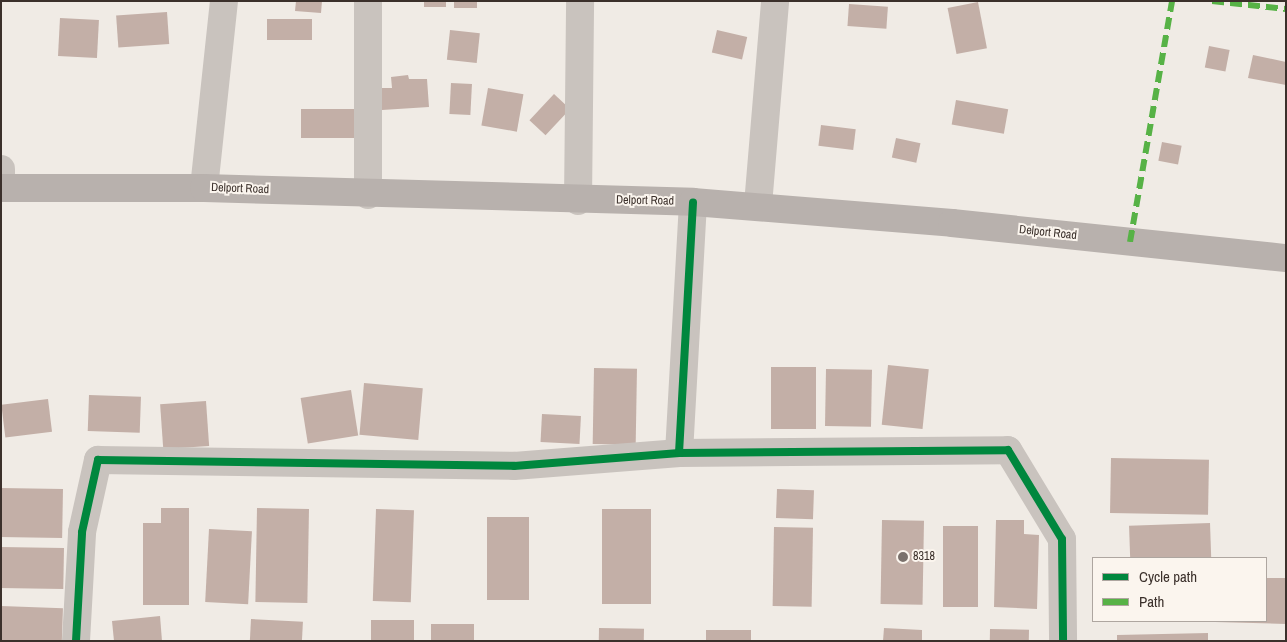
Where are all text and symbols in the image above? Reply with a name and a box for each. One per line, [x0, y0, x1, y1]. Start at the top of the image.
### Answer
street label: Delport Road [211, 181, 269, 197]
street label: Delport Road [616, 193, 674, 209]
street label: Delport Road [1018, 223, 1078, 243]
place label: 8318 [913, 550, 935, 564]
marker: 8318 [897, 551, 909, 563]
legend [1092, 557, 1267, 622]
text: Cycle path [1139, 566, 1197, 587]
text: Path [1139, 591, 1164, 612]

